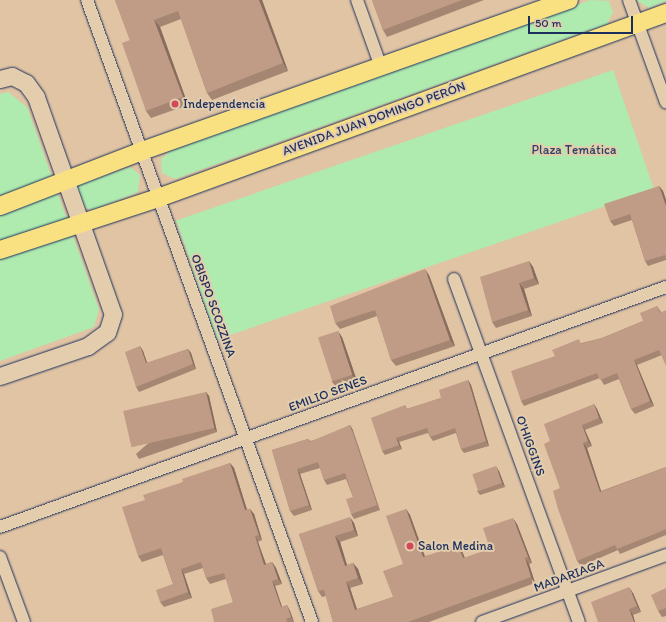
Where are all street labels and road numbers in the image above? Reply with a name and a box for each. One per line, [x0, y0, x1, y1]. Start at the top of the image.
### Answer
street label: AVENIDA JUAN DOMINGO PERÓN [280, 78, 468, 160]
street label: OBISPO SCOZZINA [187, 252, 239, 360]
street label: EMILIO SENES [287, 373, 369, 415]
street label: O'HIGGINS [512, 414, 548, 478]
street label: MADARIAGA [532, 556, 606, 596]

